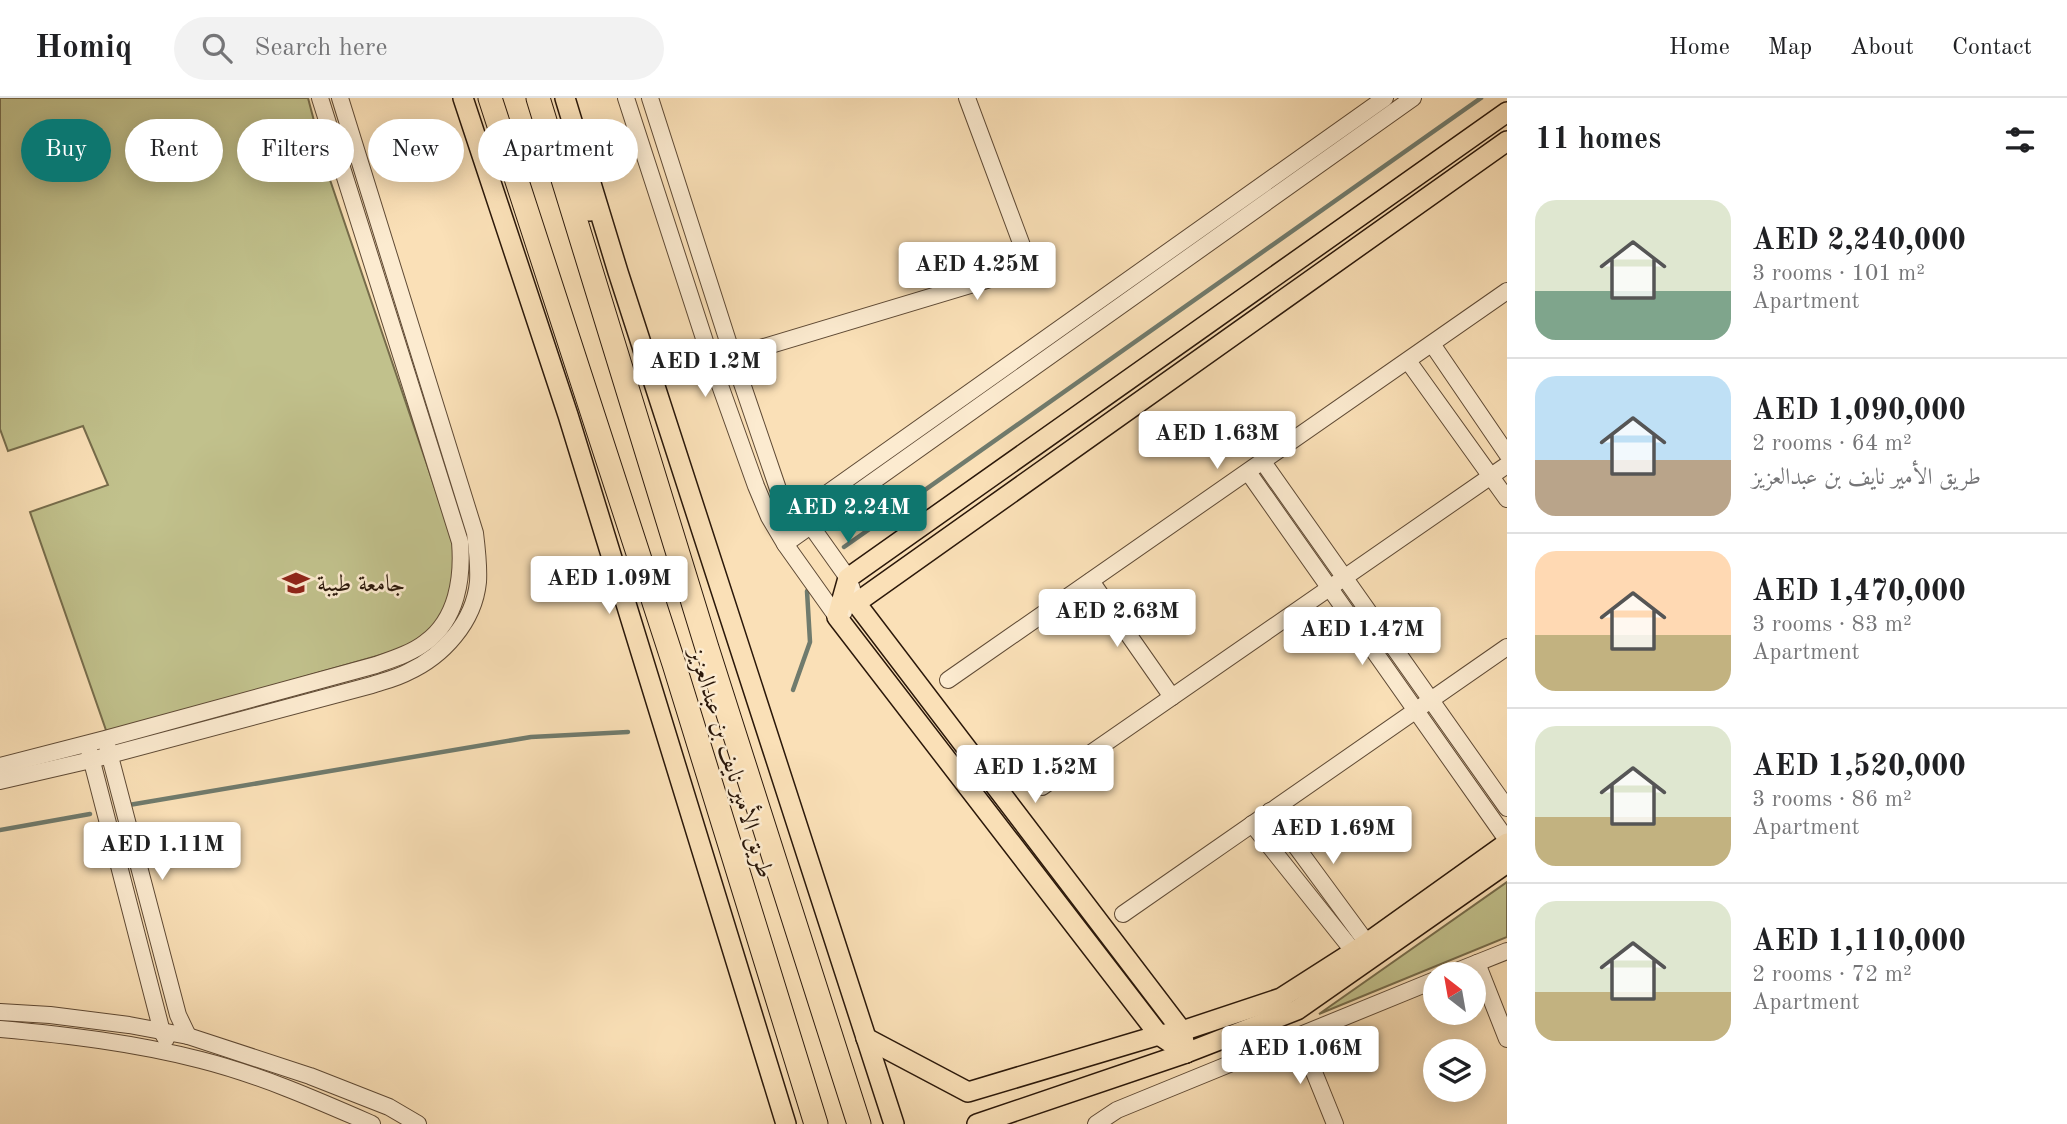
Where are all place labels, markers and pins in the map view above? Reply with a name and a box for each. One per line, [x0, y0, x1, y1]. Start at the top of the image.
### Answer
pin: AED 4.25M [897, 242, 1057, 302]
pin: AED 1.2M [633, 340, 777, 399]
pin: AED 1.63M [1137, 412, 1297, 471]
pin: AED 2.24M [768, 486, 928, 545]
pin: AED 1.09M [529, 556, 689, 616]
school or university icon: جامعة طيبة [281, 568, 311, 598]
place label: جامعة طيبة [317, 573, 405, 597]
pin: AED 2.63M [1037, 589, 1197, 649]
pin: AED 1.47M [1282, 608, 1442, 667]
pin: AED 1.52M [955, 746, 1115, 805]
pin: AED 1.69M [1253, 806, 1413, 866]
pin: AED 1.11M [82, 822, 242, 882]
pin: AED 1.06M [1220, 1026, 1380, 1086]

